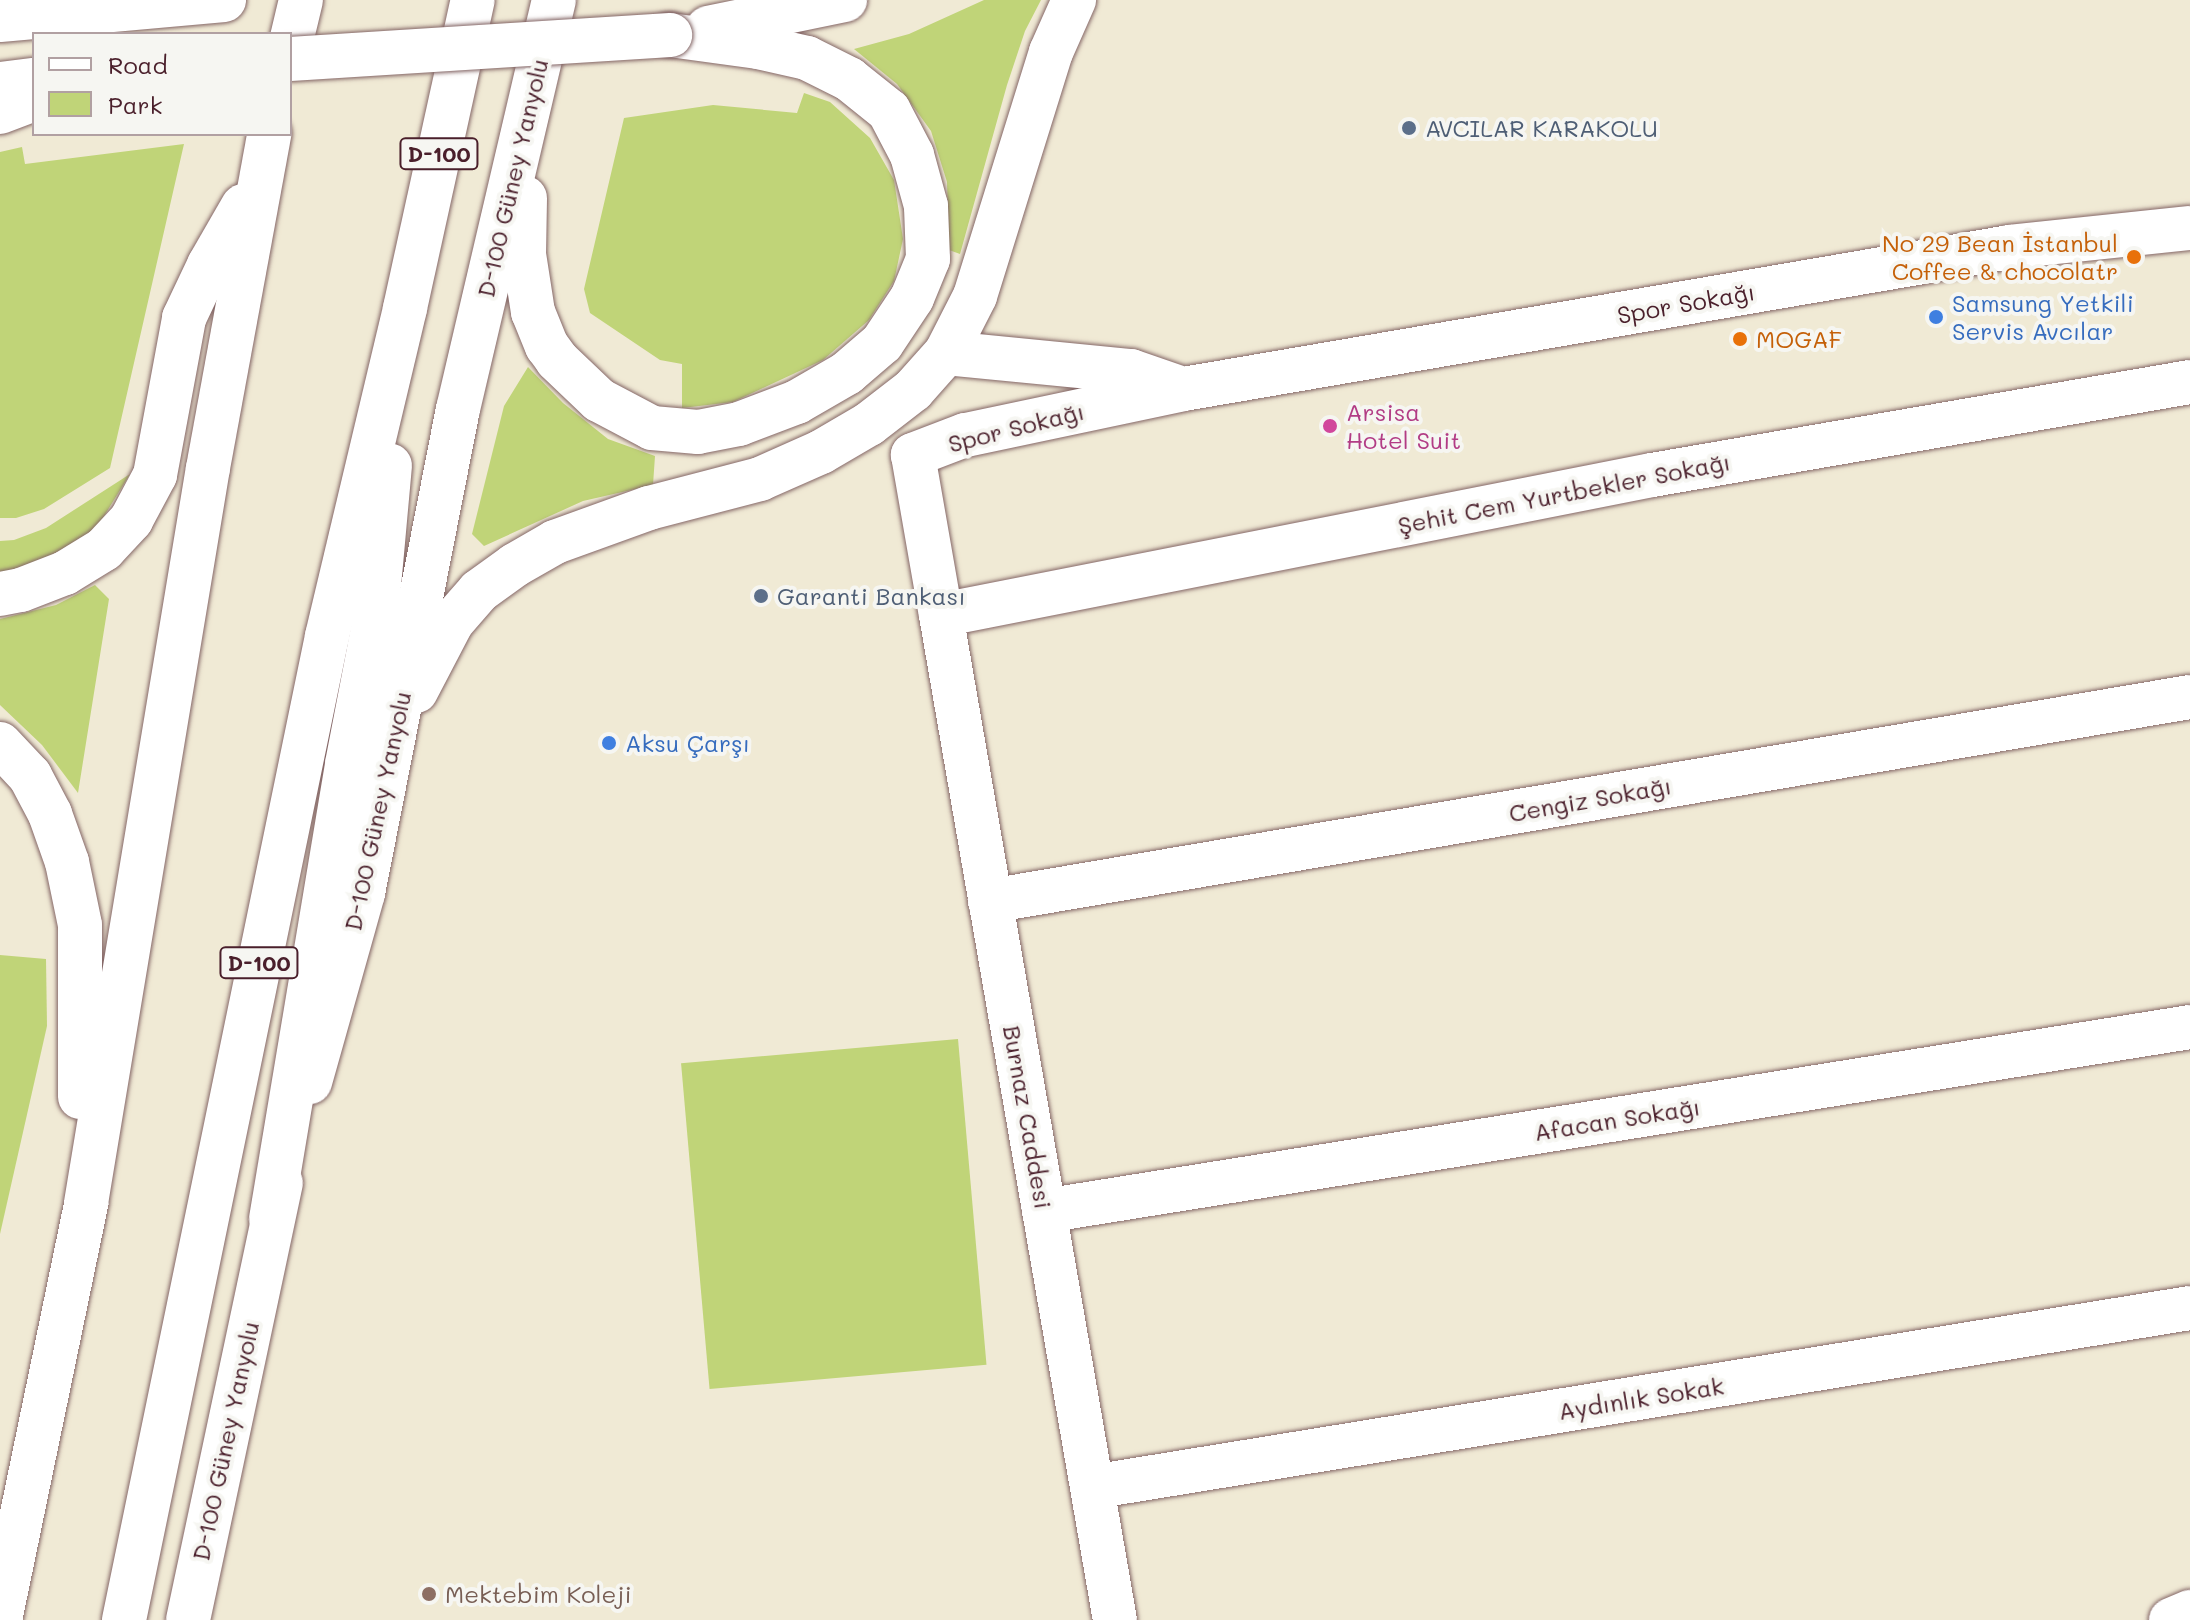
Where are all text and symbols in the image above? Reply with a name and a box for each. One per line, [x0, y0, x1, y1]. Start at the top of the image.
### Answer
legend [32, 32, 292, 136]
text: Road [108, 49, 168, 80]
street label: D-100 Güney Yanyolu [471, 56, 553, 300]
text: Park [108, 89, 162, 120]
place label: AVCILAR KARAKOLU [1425, 114, 1658, 142]
marker: AVCILAR KARAKOLU [1400, 119, 1418, 137]
road number: D-100 [399, 136, 479, 172]
place label: No 29 Bean İstanbul Coffee & chocolatr [1882, 229, 2118, 285]
marker: No 29 Bean İstanbul Coffee & chocolatr [2125, 248, 2143, 266]
street label: Spor Sokağı [1615, 277, 1757, 329]
place label: Samsung Yetkili Servis Avcılar [1952, 289, 2134, 345]
marker: Samsung Yetkili Servis Avcılar [1927, 308, 1945, 326]
place label: MOGAF [1756, 325, 1842, 353]
marker: MOGAF [1731, 330, 1749, 348]
street label: Spor Sokağı [945, 396, 1087, 458]
place label: Arsisa Hotel Suit [1346, 398, 1461, 454]
marker: Arsisa Hotel Suit [1321, 417, 1339, 435]
street label: Şehit Cem Yurtbekler Sokağı [1395, 447, 1733, 539]
place label: Garanti Bankası [777, 582, 966, 610]
marker: Garanti Bankası [752, 587, 770, 605]
street label: D-100 Güney Yanyolu [338, 689, 416, 933]
place label: Aksu Çarşı [625, 729, 750, 757]
marker: Aksu Çarşı [600, 734, 618, 752]
street label: Cengiz Sokağı [1507, 771, 1673, 827]
road number: D-100 [219, 945, 299, 981]
street label: Burnaz Caddesi [998, 1023, 1058, 1211]
street label: Afacan Sokağı [1532, 1092, 1702, 1146]
street label: D-100 Güney Yanyolu [186, 1319, 264, 1563]
street label: Aydınlık Sokak [1556, 1371, 1726, 1425]
place label: Mektebim Koleji [445, 1580, 632, 1608]
marker: Mektebim Koleji [420, 1585, 438, 1603]

